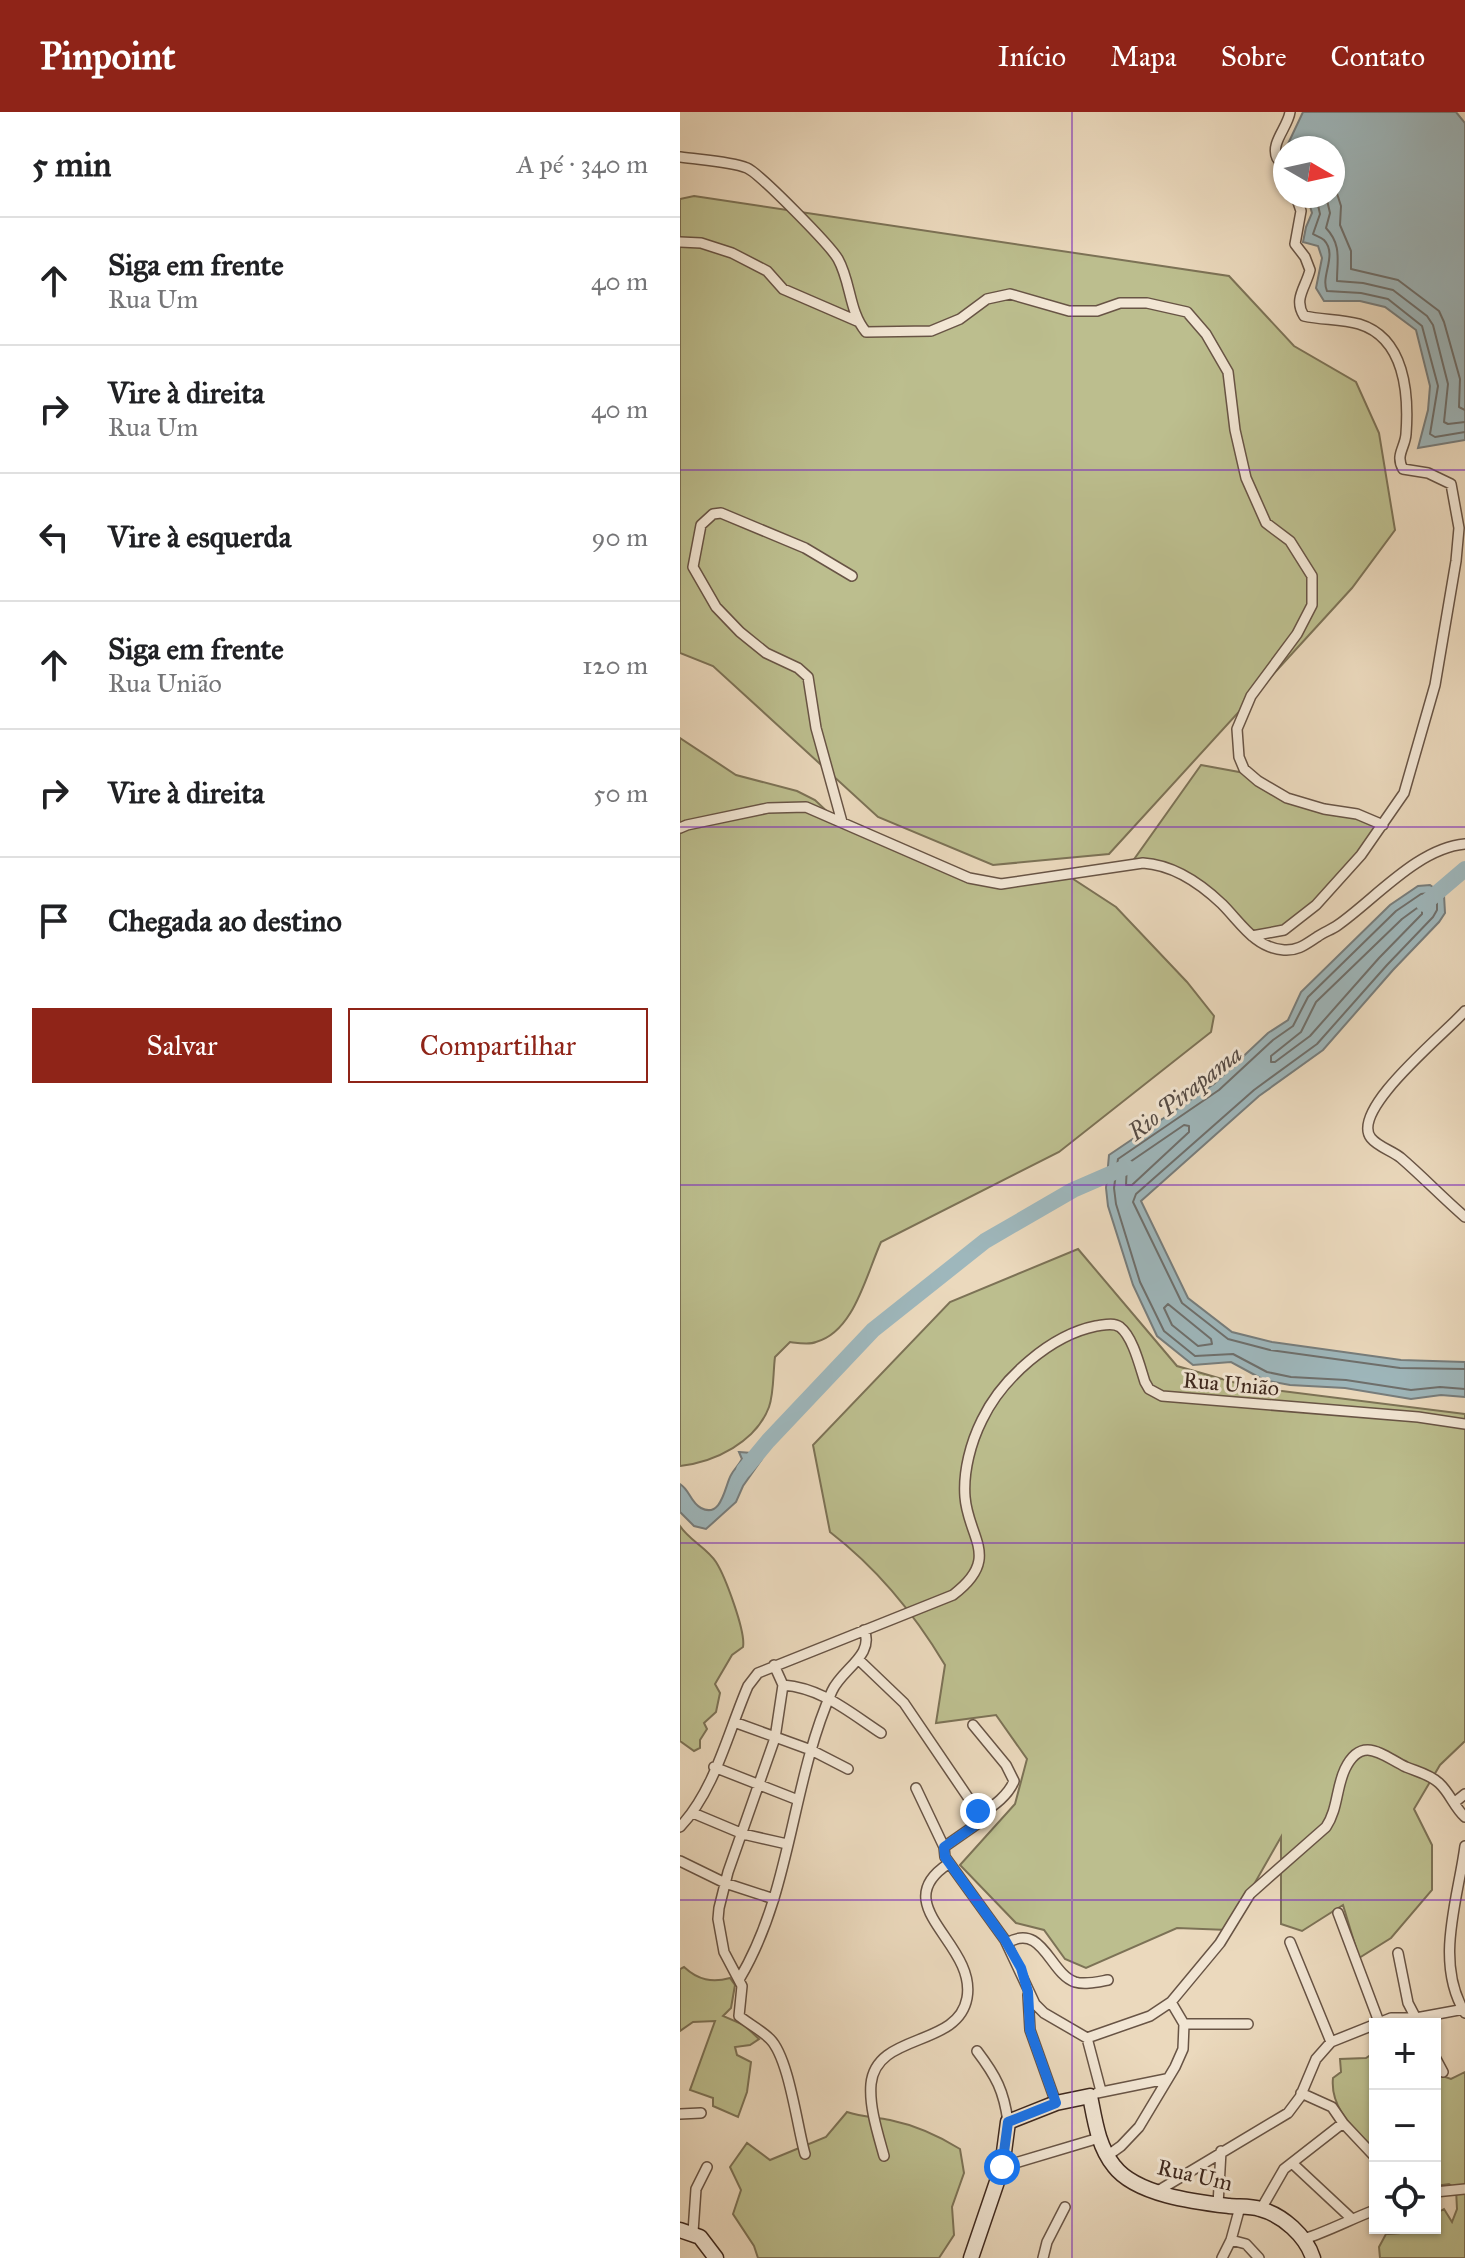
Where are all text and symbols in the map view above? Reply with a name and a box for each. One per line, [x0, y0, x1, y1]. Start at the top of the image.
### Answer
text: Pinpoint [40, 33, 176, 79]
text: Início [998, 39, 1066, 74]
text: Mapa [1110, 39, 1177, 74]
text: Sobre [1221, 39, 1287, 74]
text: Contato [1331, 39, 1425, 74]
north arrow [1273, 136, 1345, 208]
text: 5 min [32, 144, 111, 185]
text: A pé · 340 m [517, 148, 648, 180]
text: Siga em frente [108, 247, 284, 283]
icon: ahead [32, 259, 76, 303]
text: 40 m [591, 265, 648, 297]
text: Rua Um [108, 283, 198, 315]
text: Vire à direita [108, 375, 264, 411]
icon: right [32, 387, 76, 431]
text: 40 m [591, 393, 648, 425]
text: Rua Um [108, 411, 198, 443]
icon: left [32, 515, 76, 559]
text: Vire à esquerda [108, 519, 291, 555]
text: 90 m [591, 521, 648, 553]
text: Siga em frente [108, 631, 284, 667]
icon: ahead [32, 643, 76, 687]
text: 120 m [582, 649, 648, 681]
text: Rua União [108, 667, 222, 699]
icon: right [32, 771, 76, 815]
text: Vire à direita [108, 775, 264, 811]
text: 50 m [593, 777, 648, 809]
icon: arrive [32, 899, 76, 943]
text: Chegada ao destino [108, 903, 342, 939]
button: Salvar [32, 1008, 332, 1083]
button: Compartilhar [348, 1008, 648, 1083]
water label: Rio Pirapama [1121, 1039, 1248, 1148]
street label: Rua União [1182, 1366, 1280, 1402]
route end [960, 1793, 996, 1829]
map controls [1369, 2018, 1441, 2234]
button: + [1369, 2018, 1441, 2090]
button: − [1369, 2090, 1441, 2162]
route start [984, 2149, 1020, 2185]
street label: Rua Um [1155, 2153, 1236, 2197]
button: locate [1369, 2162, 1441, 2234]

